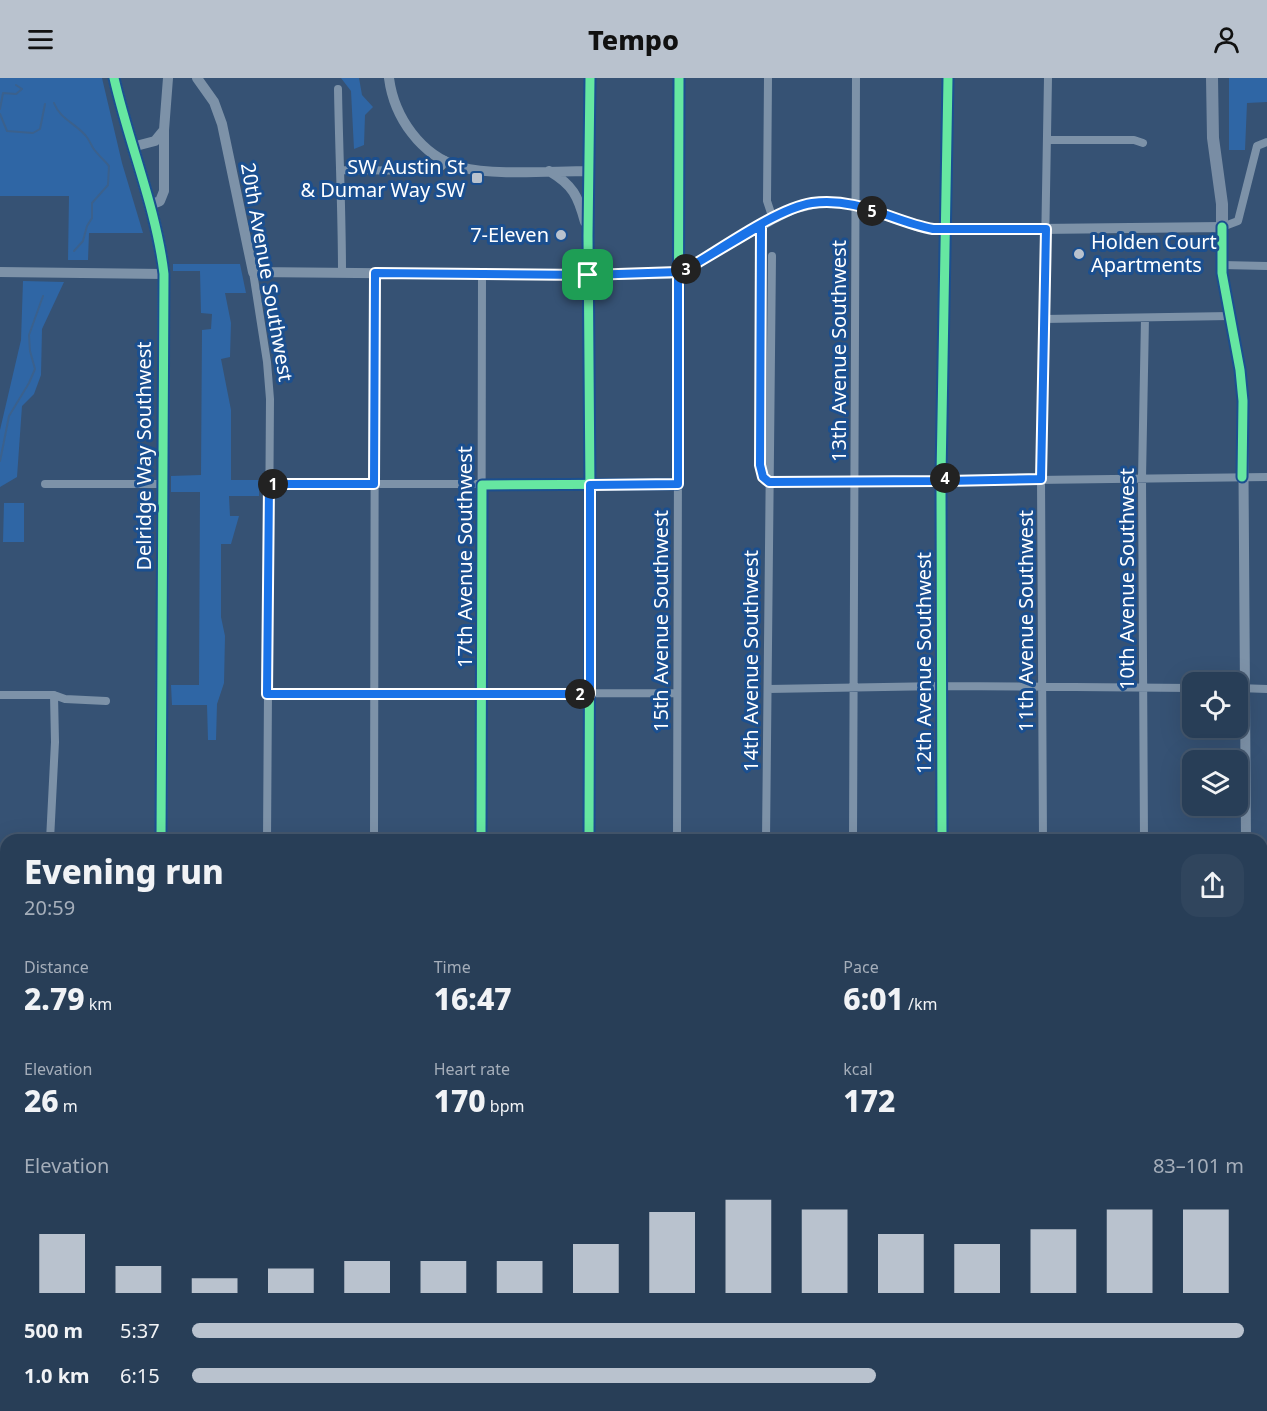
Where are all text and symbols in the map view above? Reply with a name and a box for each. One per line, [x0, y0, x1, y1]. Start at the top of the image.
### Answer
text: Tempo [588, 21, 679, 58]
icon: menu [24, 23, 57, 56]
icon: person [1210, 23, 1243, 56]
place label: SW Austin St & Dumar Way SW [300, 153, 465, 203]
street label: 20th Avenue Southwest [235, 160, 300, 384]
marker: SW Austin St & Dumar Way SW [470, 171, 484, 185]
pin: 5 [857, 196, 887, 226]
text: 5 [867, 200, 877, 222]
place label: 7-Eleven [470, 221, 549, 248]
marker: 7-Eleven [554, 228, 568, 242]
place label: Holden Court Apartments [1091, 228, 1217, 278]
street label: 13th Avenue Southwest [825, 240, 852, 462]
marker: Holden Court Apartments [1072, 247, 1086, 261]
pin [562, 249, 613, 300]
pin: 3 [671, 254, 701, 284]
icon: arrive [571, 258, 604, 291]
text: 3 [681, 258, 691, 280]
street label: Delridge Way Southwest [130, 341, 157, 571]
street label: 17th Avenue Southwest [451, 446, 478, 668]
pin: 4 [930, 463, 960, 493]
text: 4 [940, 467, 950, 489]
street label: 10th Avenue Southwest [1113, 468, 1140, 690]
pin: 1 [258, 469, 288, 499]
text: 1 [268, 473, 278, 495]
street label: 15th Avenue Southwest [647, 510, 674, 732]
street label: 11th Avenue Southwest [1012, 510, 1039, 732]
street label: 14th Avenue Southwest [737, 550, 764, 772]
street label: 12th Avenue Southwest [910, 552, 937, 774]
map controls [1182, 672, 1248, 816]
button: locate [1182, 672, 1248, 738]
pin: 2 [565, 679, 595, 709]
text: 2 [575, 683, 585, 705]
button: layers [1182, 750, 1248, 816]
text: Evening run [24, 849, 224, 894]
button: share [1181, 854, 1244, 917]
text: 20:59 [24, 894, 75, 921]
text: Distance [24, 956, 89, 978]
text: Time [434, 956, 471, 978]
text: Pace [843, 956, 879, 978]
text: 2.79 [24, 978, 85, 1019]
text: 16:47 [434, 978, 512, 1019]
text: 6:01 [843, 978, 904, 1019]
text: km [85, 993, 112, 1015]
text: /km [904, 993, 938, 1015]
text: Elevation [24, 1058, 92, 1080]
text: Heart rate [434, 1058, 510, 1080]
text: kcal [843, 1058, 873, 1080]
text: 26 [24, 1080, 59, 1121]
text: 170 [434, 1080, 486, 1121]
text: 172 [843, 1080, 895, 1121]
text: m [59, 1095, 78, 1117]
text: bpm [486, 1095, 525, 1117]
text: Elevation [24, 1152, 109, 1179]
text: 83–101 m [1153, 1152, 1244, 1179]
text: 500 m [24, 1317, 83, 1344]
text: 5:37 [120, 1317, 160, 1344]
text: 1.0 km [24, 1362, 90, 1389]
text: 6:15 [120, 1362, 160, 1389]

